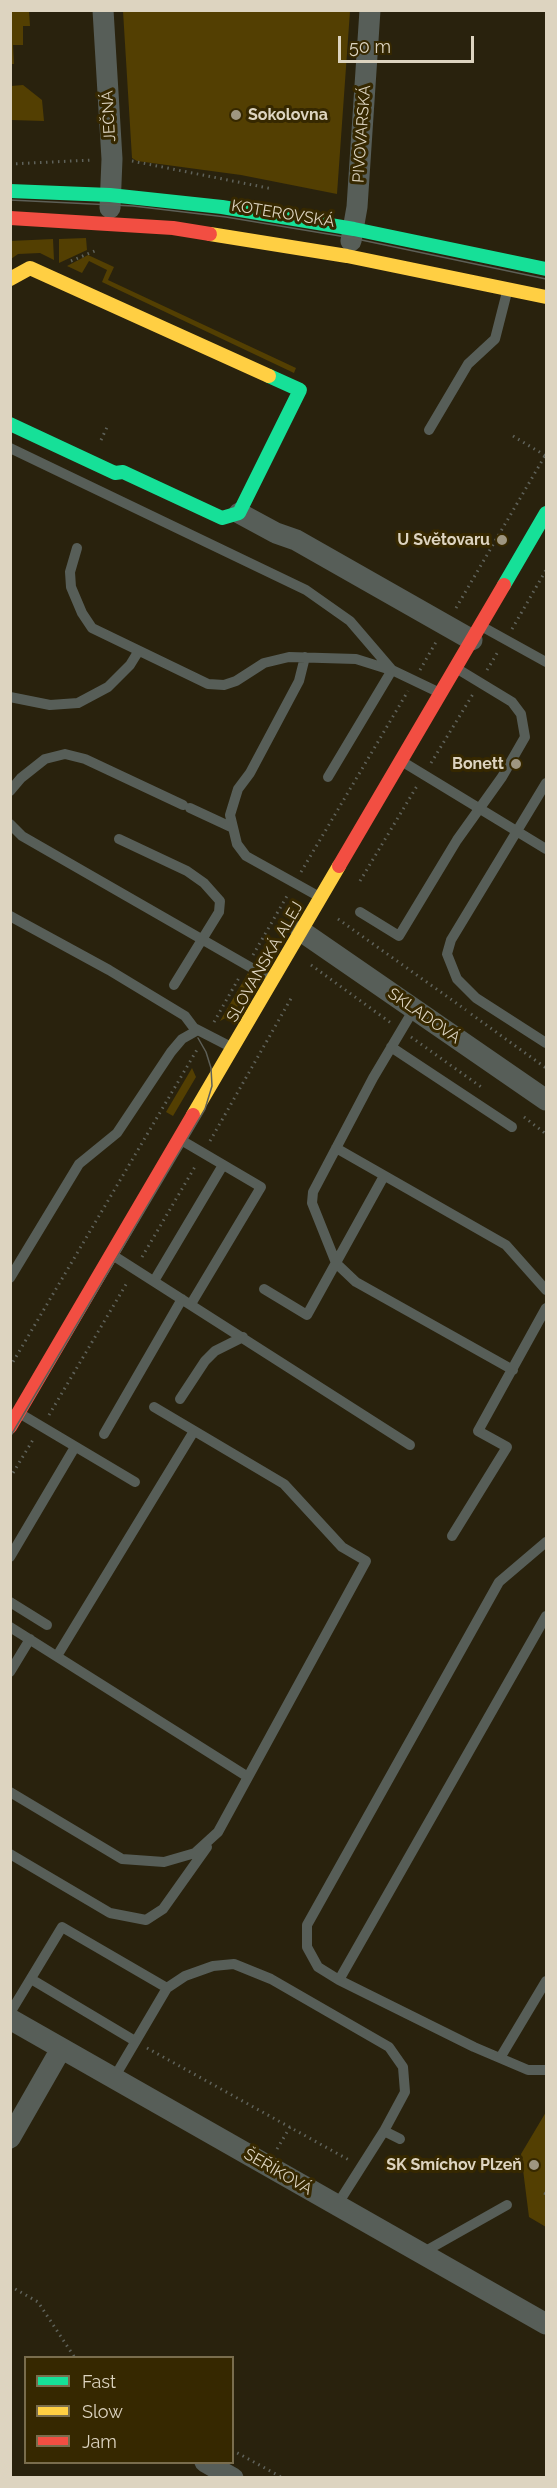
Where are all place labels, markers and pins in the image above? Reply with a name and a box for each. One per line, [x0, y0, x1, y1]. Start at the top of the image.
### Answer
place label: Sokolovna [248, 105, 328, 125]
marker: Sokolovna [229, 108, 243, 122]
place label: U Světovaru [397, 530, 490, 550]
marker: U Světovaru [495, 533, 509, 547]
place label: Bonett [452, 754, 504, 774]
marker: Bonett [509, 757, 523, 771]
place label: SK Smíchov Plzeň [386, 2155, 522, 2175]
marker: SK Smíchov Plzeň [527, 2158, 541, 2172]

